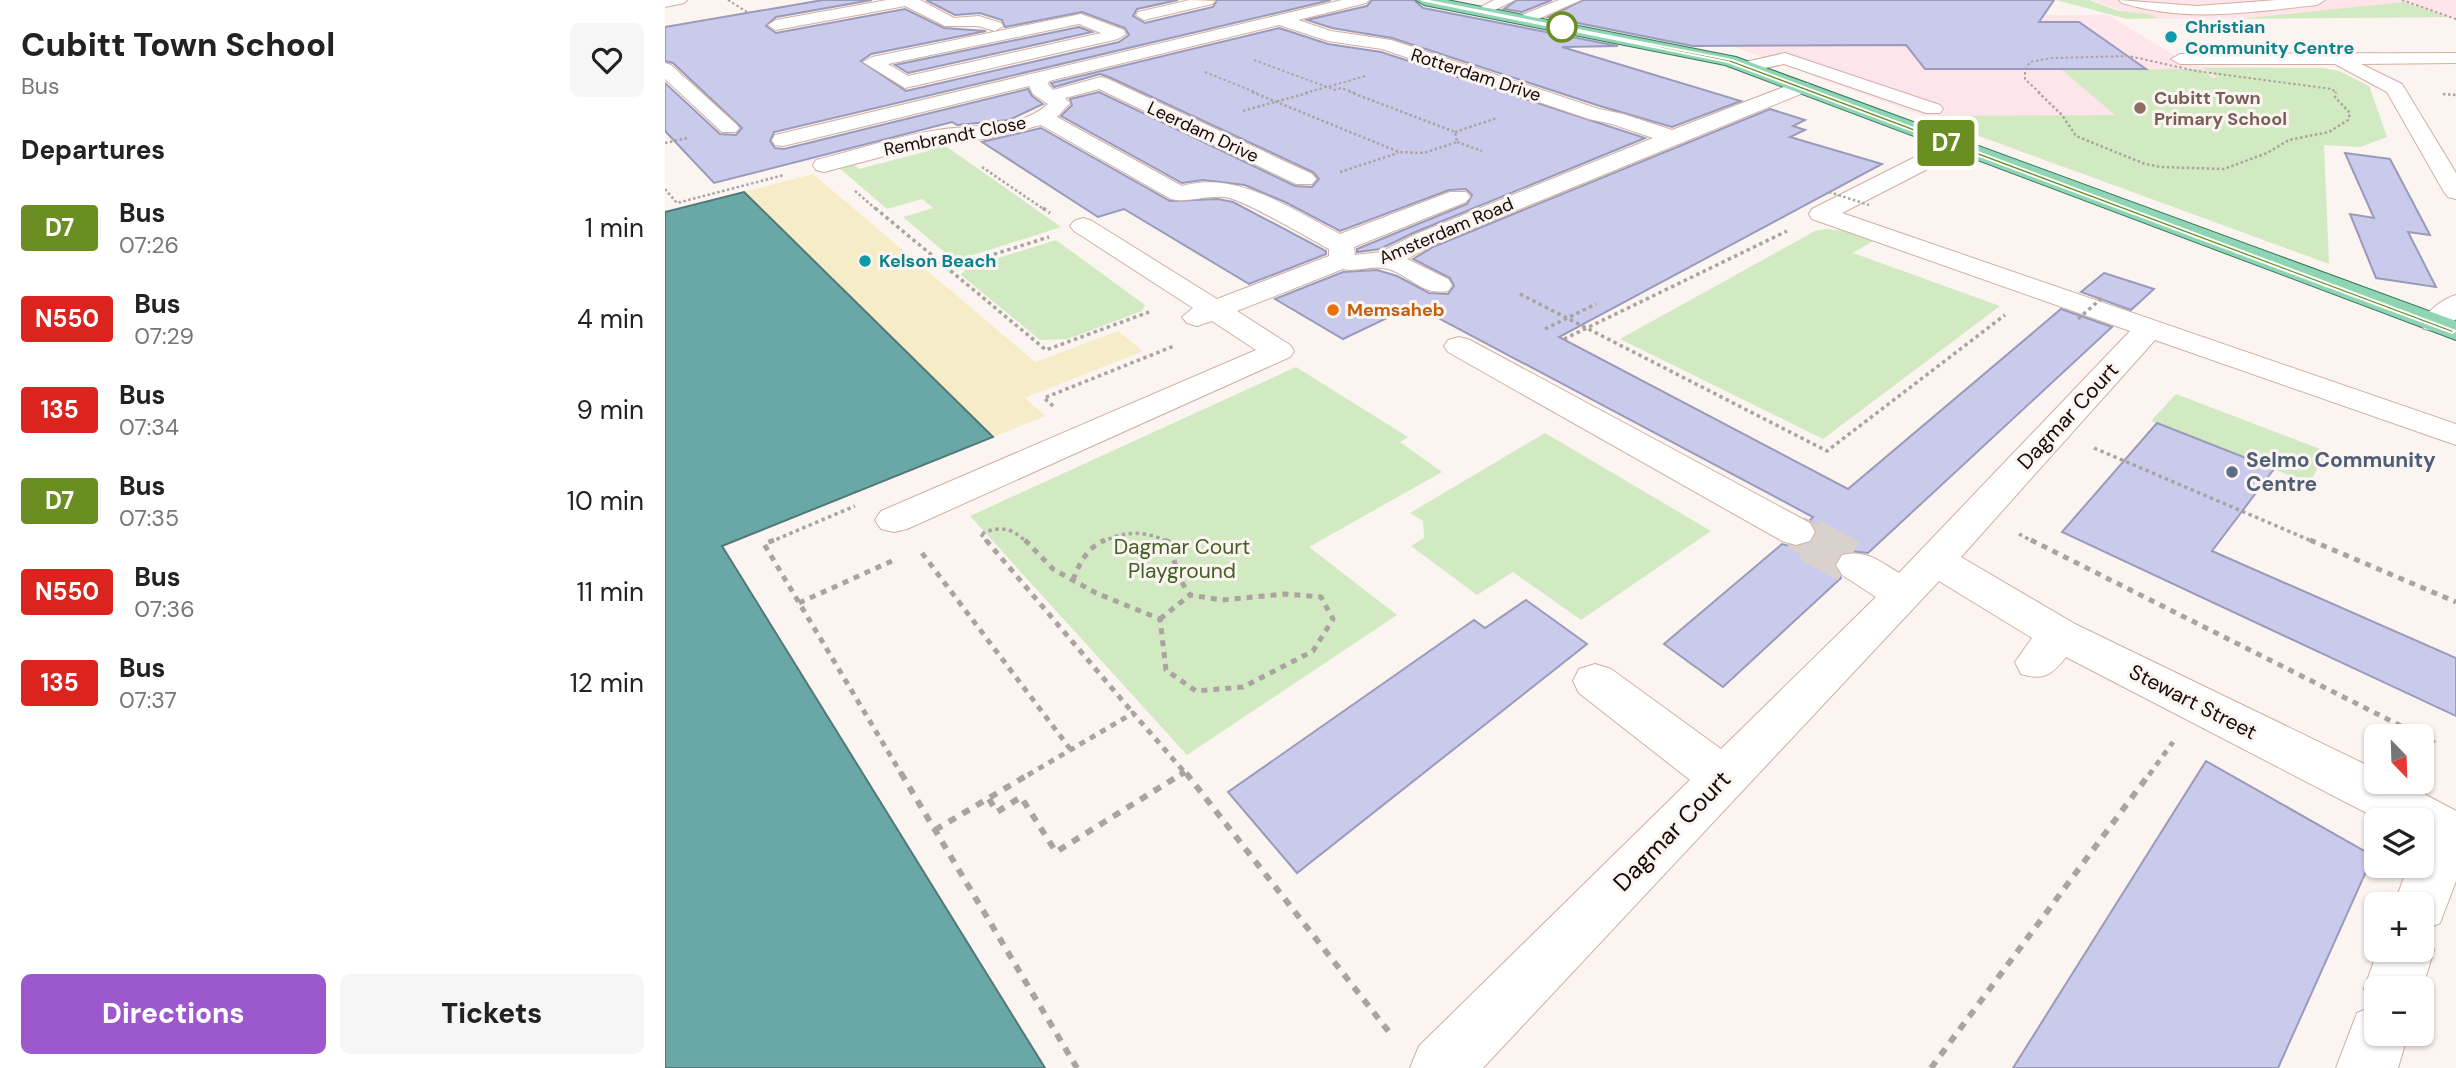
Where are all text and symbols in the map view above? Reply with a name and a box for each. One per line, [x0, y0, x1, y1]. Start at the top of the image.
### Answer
unlabelled marker [1547, 12, 1577, 42]
place label: Christian Community Centre [2185, 15, 2354, 60]
text: Cubitt Town School [21, 23, 335, 66]
button: heart [570, 23, 644, 97]
marker: Christian Community Centre [2163, 29, 2179, 45]
street label: Rotterdam Drive [1408, 43, 1544, 107]
text: Bus [21, 71, 60, 101]
place label: Cubitt Town Primary School [2154, 86, 2287, 131]
street label: Leerdam Drive [1143, 96, 1263, 168]
marker: Cubitt Town Primary School [2132, 100, 2148, 116]
street label: Rembrandt Close [882, 110, 1028, 162]
line badge: D7 [1915, 120, 1977, 166]
text: D7 [1931, 127, 1961, 158]
text: Departures [21, 133, 165, 167]
street label: Amsterdam Road [1375, 192, 1517, 270]
text: Bus [119, 196, 165, 230]
text: 1 min [585, 211, 644, 245]
text: D7 [45, 212, 74, 243]
text: 07:26 [119, 230, 179, 260]
place label: Kelson Beach [879, 249, 996, 273]
marker: Kelson Beach [857, 253, 873, 269]
text: Bus [134, 287, 181, 321]
place label: Memsaheb [1347, 298, 1445, 322]
text: 4 min [577, 302, 644, 336]
marker: Memsaheb [1325, 302, 1341, 318]
text: N550 [35, 303, 99, 334]
text: 07:29 [134, 321, 194, 351]
street label: Dagmar Court [2011, 356, 2125, 476]
text: Bus [119, 378, 165, 412]
text: 9 min [576, 393, 644, 427]
text: 135 [40, 394, 79, 425]
text: 07:34 [119, 412, 179, 442]
place label: Selmo Community Centre [2246, 446, 2436, 498]
marker: Selmo Community Centre [2224, 464, 2240, 480]
text: Bus [119, 469, 165, 503]
text: 10 min [567, 484, 644, 518]
text: D7 [45, 485, 74, 516]
text: 07:35 [119, 503, 179, 533]
park label: Dagmar Court Playground [1114, 533, 1250, 585]
text: Bus [134, 560, 181, 594]
text: 11 min [577, 575, 644, 609]
text: N550 [35, 576, 99, 607]
text: 07:36 [134, 594, 195, 624]
text: Bus [119, 651, 165, 685]
street label: Stewart Street [2124, 658, 2262, 746]
text: 12 min [570, 666, 644, 700]
text: 135 [40, 667, 79, 698]
text: 07:37 [119, 685, 177, 715]
north arrow [2364, 724, 2434, 794]
map controls [2364, 724, 2434, 1046]
street label: Dagmar Court [1606, 764, 1737, 898]
button: layers [2364, 808, 2434, 878]
button: + [2364, 892, 2434, 962]
button: Directions [21, 974, 326, 1054]
button: Tickets [340, 974, 644, 1054]
button: − [2364, 976, 2434, 1046]

